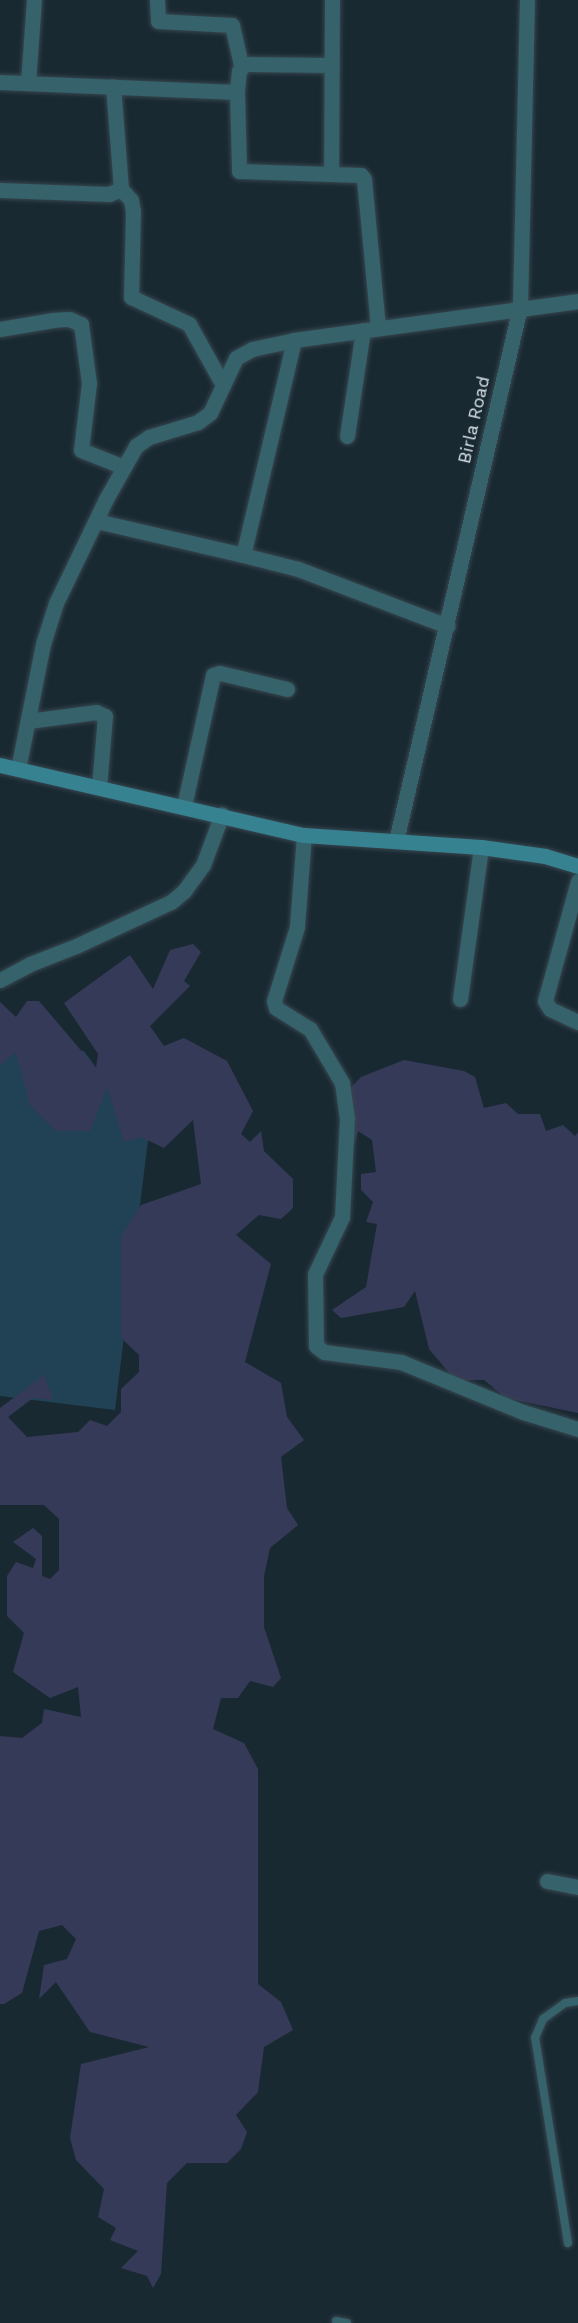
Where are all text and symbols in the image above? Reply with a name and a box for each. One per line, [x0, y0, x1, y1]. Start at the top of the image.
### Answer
street label: Birla Road [453, 374, 495, 466]

